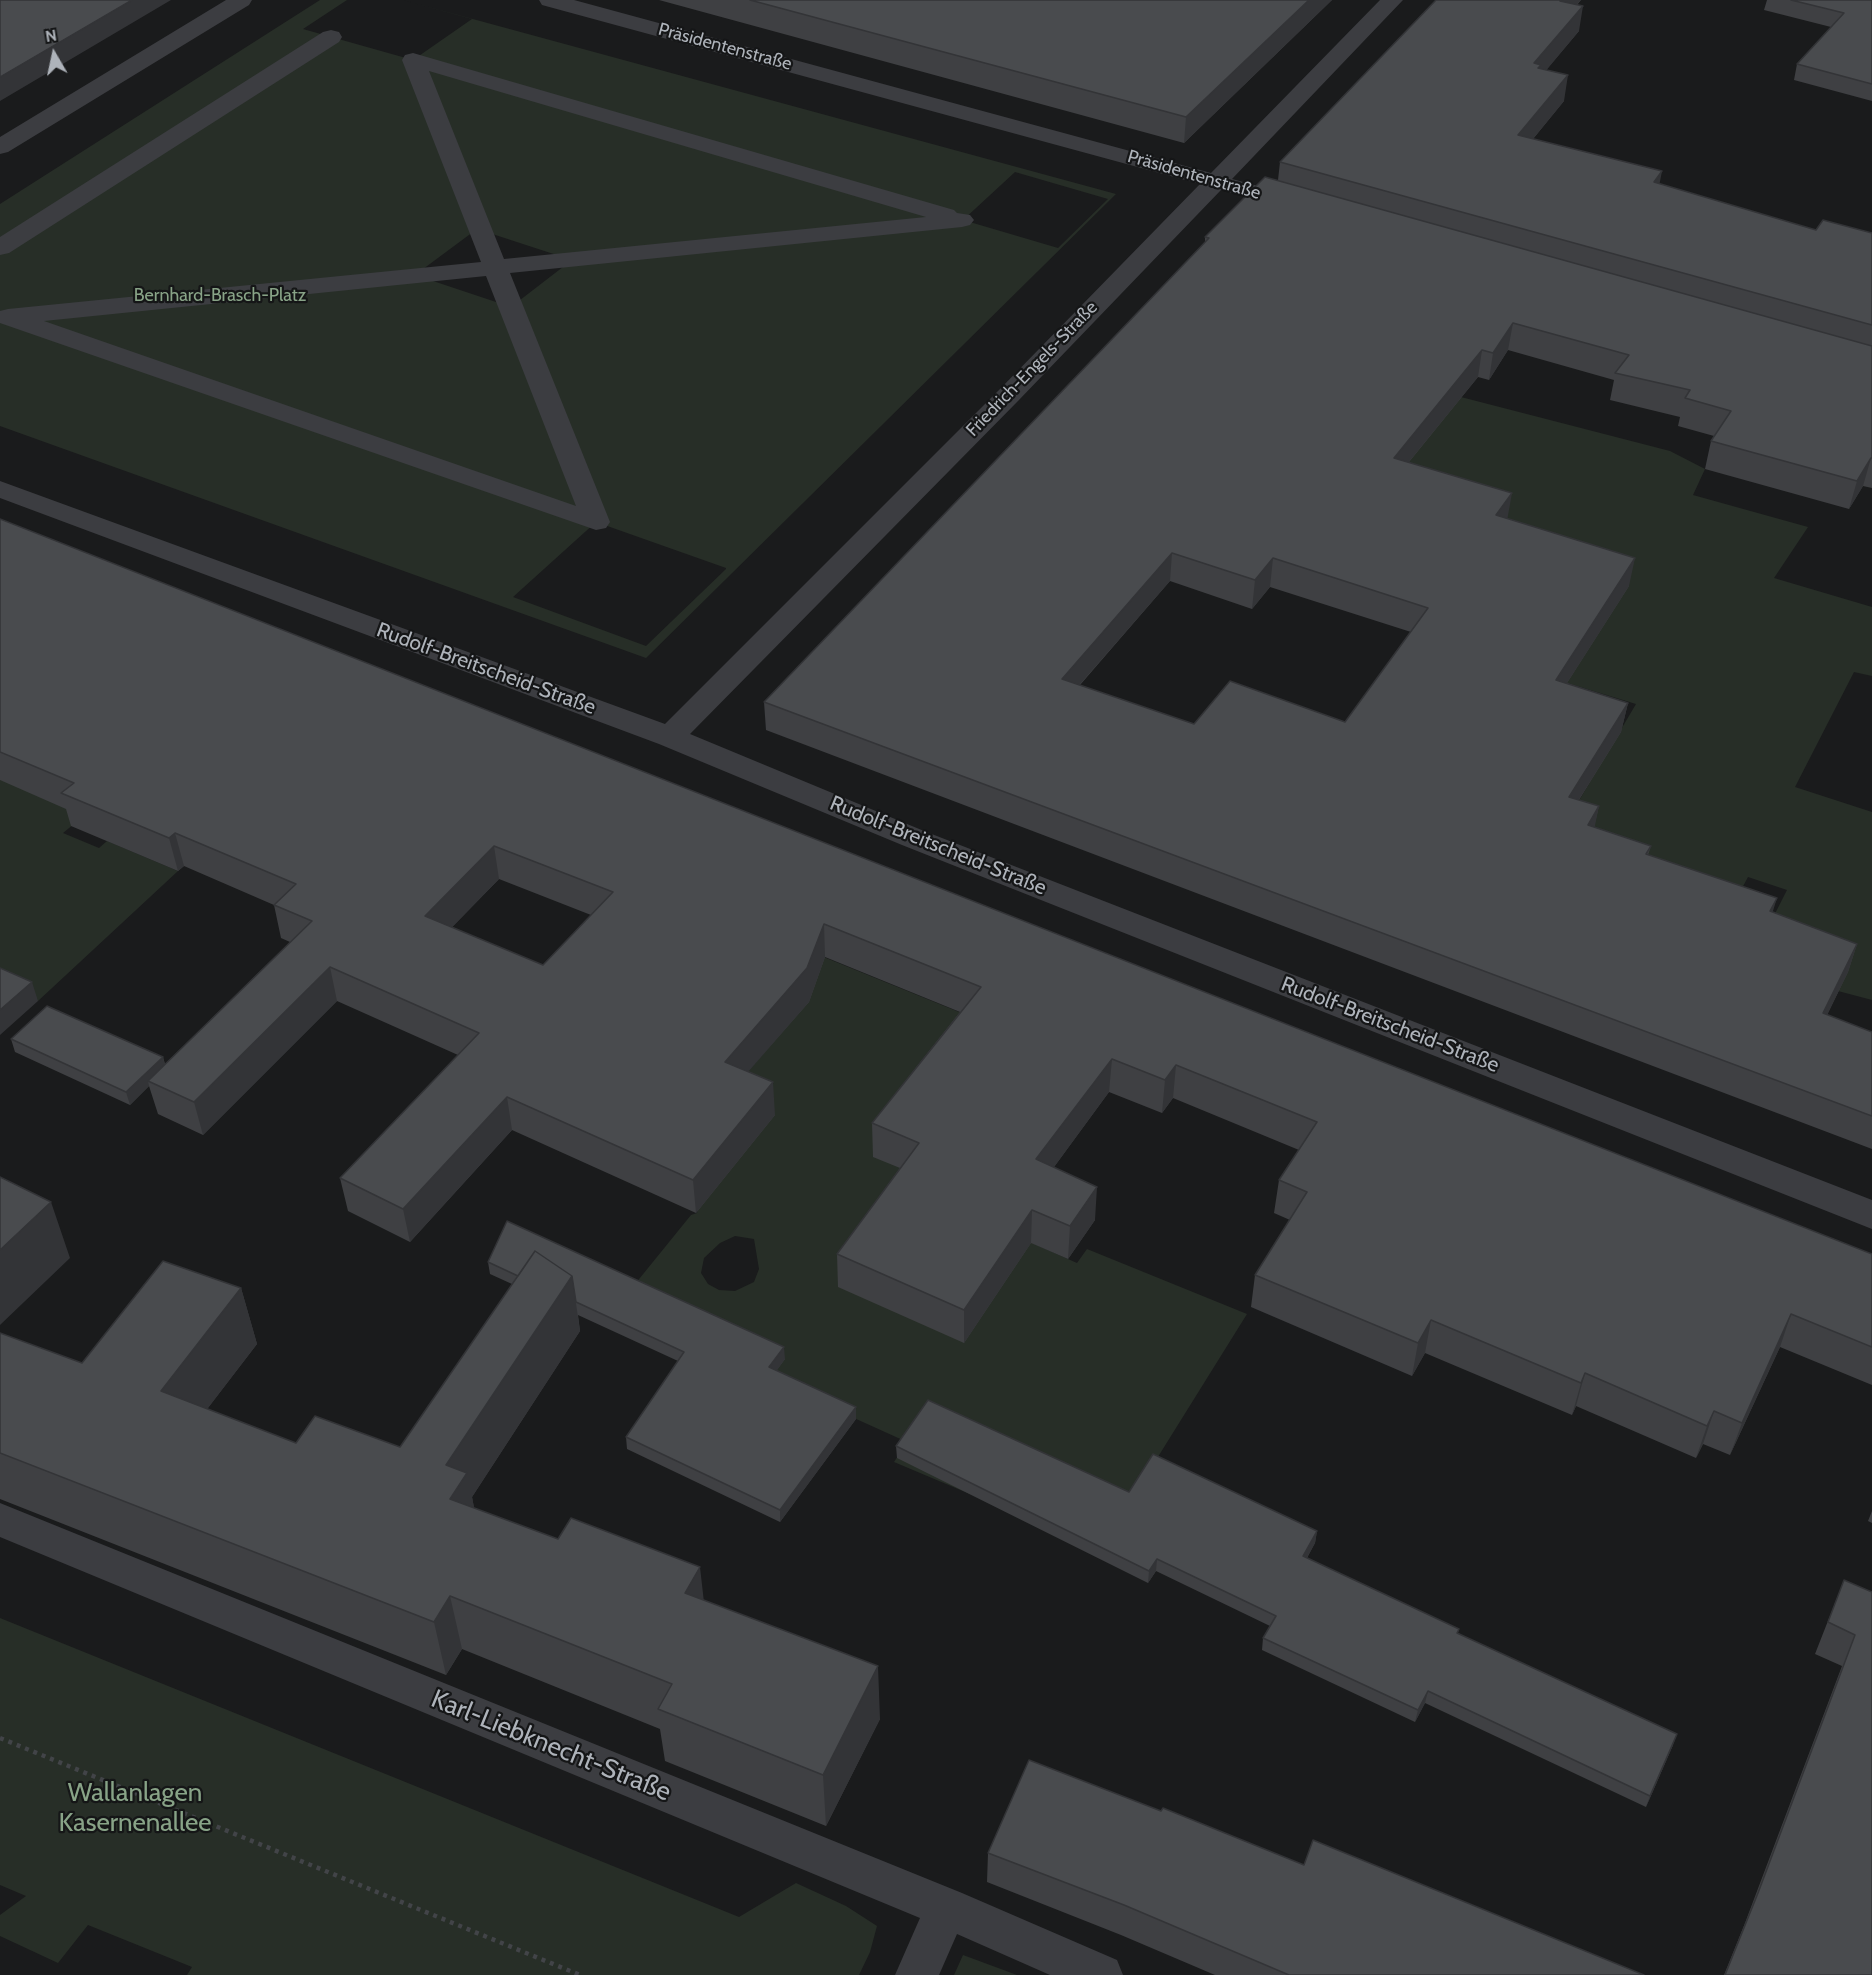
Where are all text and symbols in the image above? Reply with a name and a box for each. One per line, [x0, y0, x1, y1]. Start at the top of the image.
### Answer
street label: Präsidentenstraße [656, 19, 794, 75]
north arrow [24, 24, 84, 84]
text: N [44, 25, 58, 46]
street label: Präsidentenstraße [1125, 146, 1263, 204]
park label: Bernhard-Brasch-Platz [134, 285, 306, 307]
street label: Friedrich-Engels-Straße [962, 297, 1102, 441]
street label: Rudolf-Breitscheid-Straße [373, 618, 599, 720]
street label: Rudolf-Breitscheid-Straße [826, 791, 1050, 901]
street label: Rudolf-Breitscheid-Straße [1277, 972, 1503, 1078]
street label: Karl-Liebknecht-Straße [427, 1684, 675, 1808]
park label: Wallanlagen Kasernenallee [58, 1777, 212, 1838]

